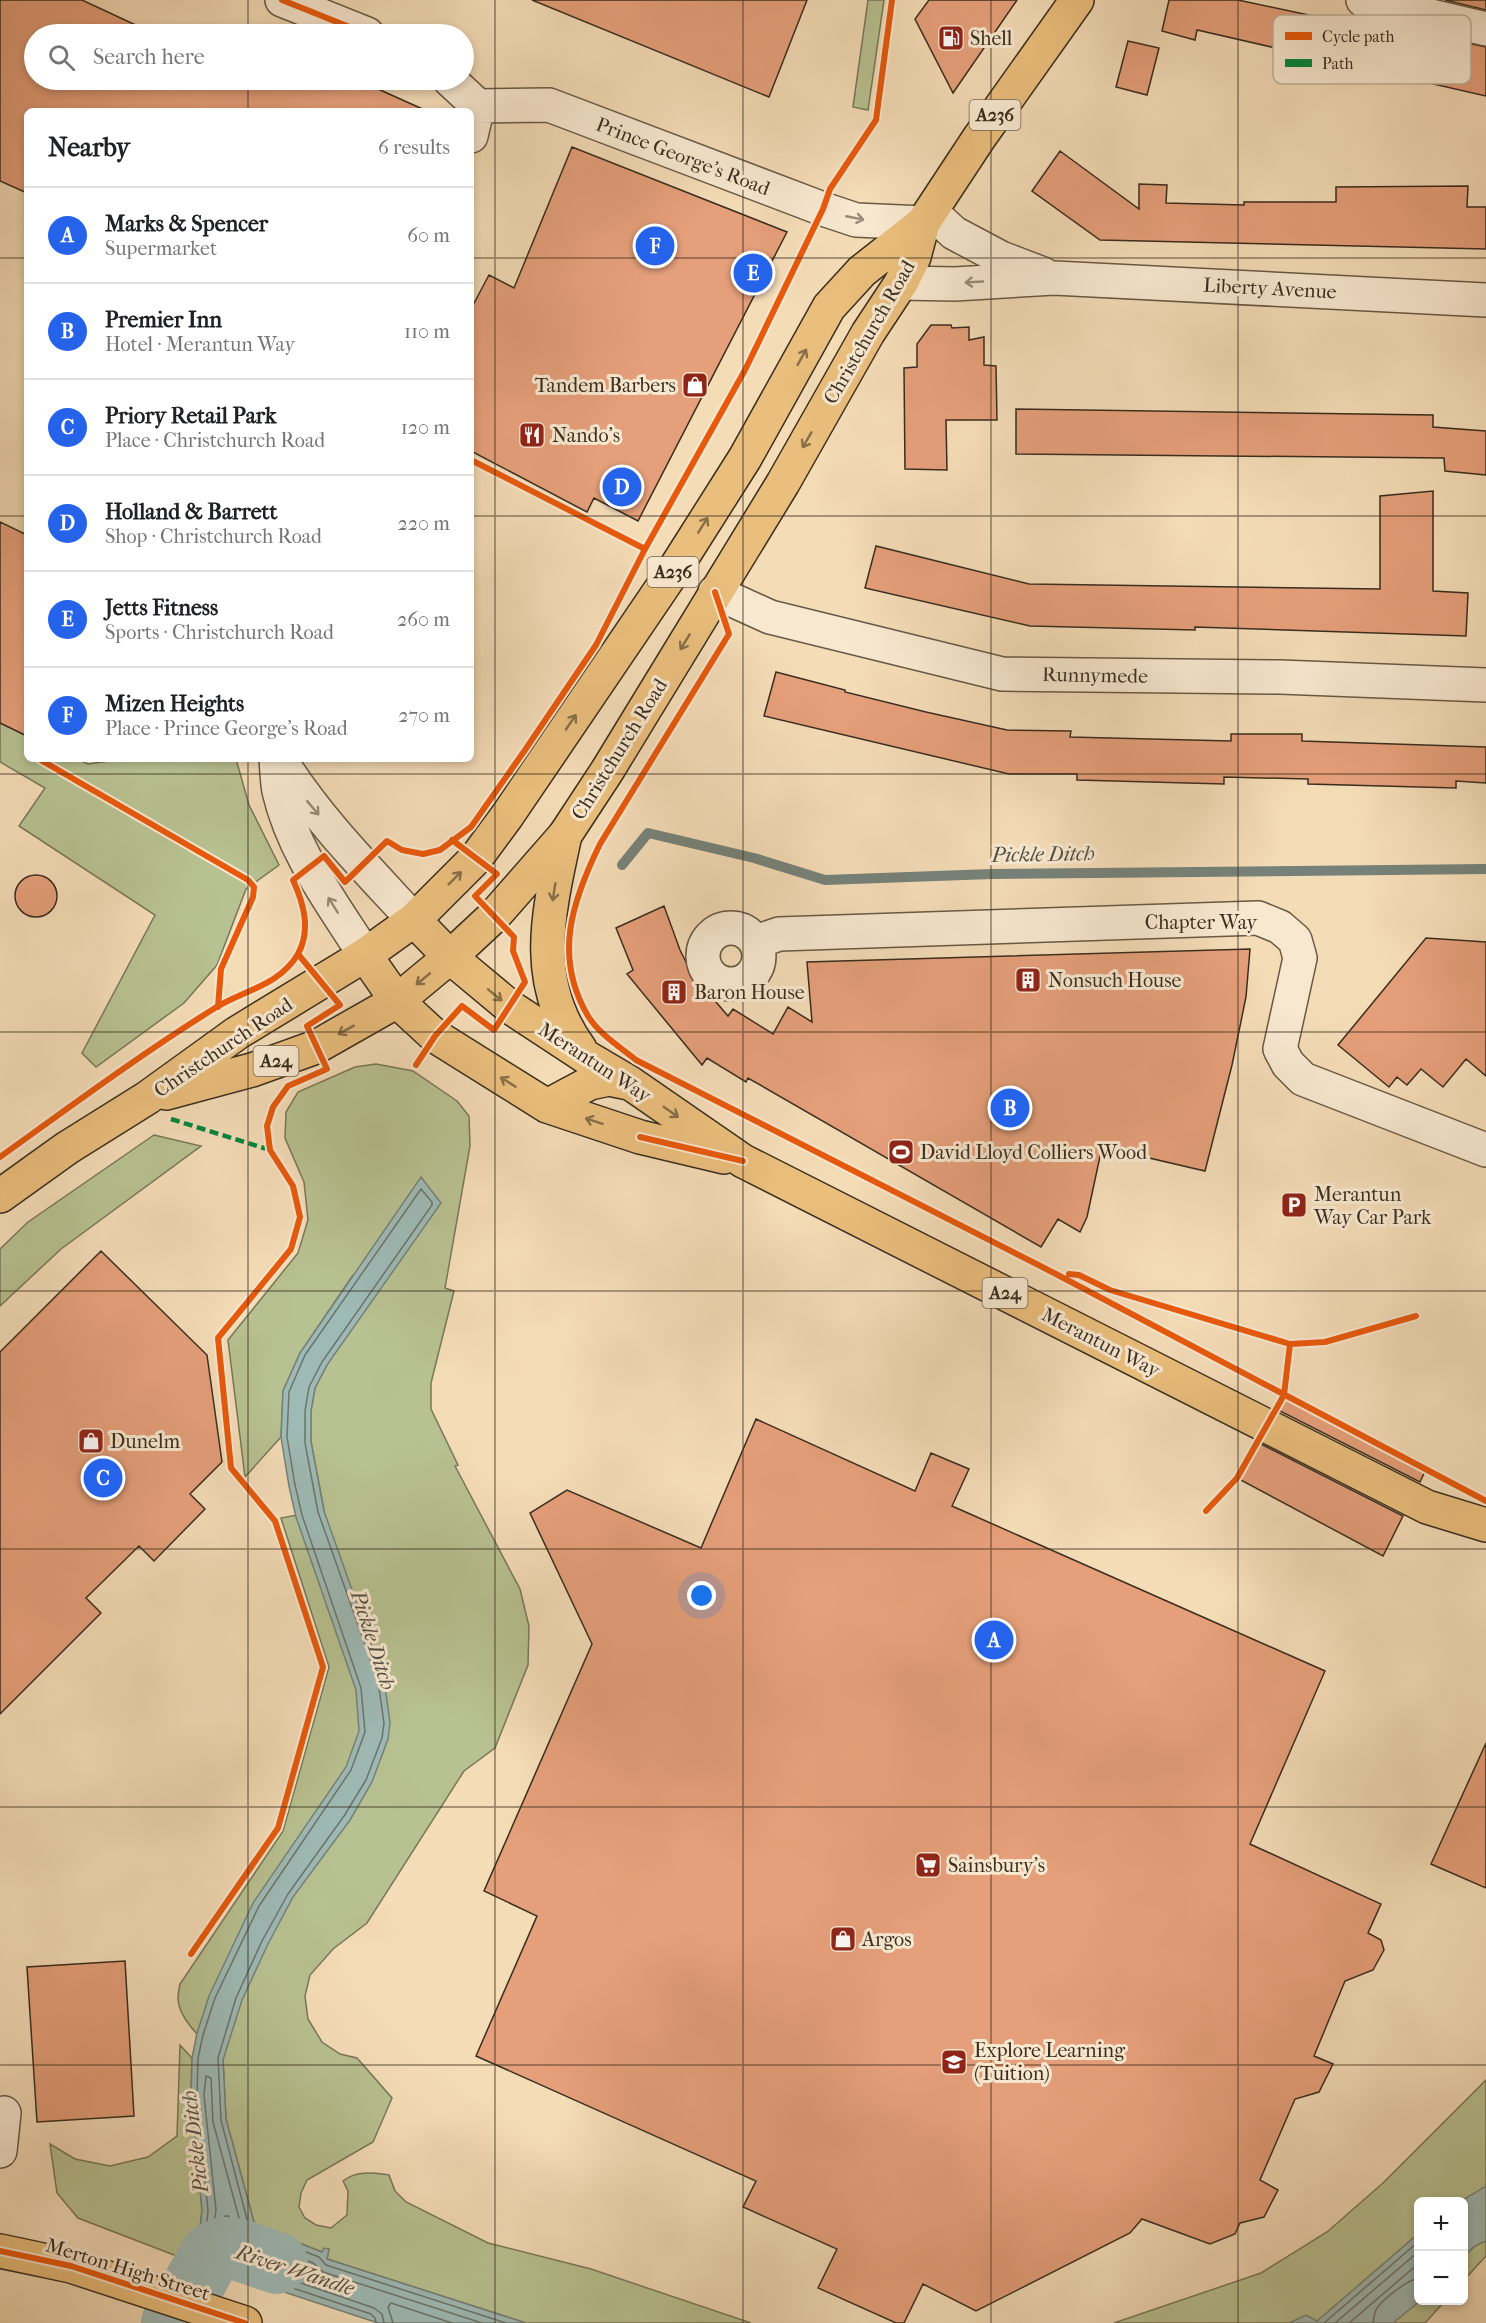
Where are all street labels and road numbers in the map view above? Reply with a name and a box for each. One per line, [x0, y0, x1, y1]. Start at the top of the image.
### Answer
road number: A236 [970, 100, 1020, 130]
street label: Prince George's Road [593, 113, 774, 201]
street label: Christchurch Road [819, 255, 920, 408]
street label: Liberty Avenue [1203, 274, 1337, 303]
road number: A236 [648, 557, 698, 587]
street label: Runnymede [1042, 663, 1148, 688]
street label: Christchurch Road [567, 674, 673, 824]
street label: Chapter Way [1145, 911, 1259, 934]
street label: Christchurch Road [150, 992, 298, 1102]
street label: Merantun Way [534, 1018, 656, 1108]
road number: A24 [254, 1046, 298, 1076]
road number: A24 [982, 1278, 1028, 1308]
street label: Merantun Way [1038, 1303, 1165, 1383]
street label: Merton High Street [43, 2234, 213, 2305]

